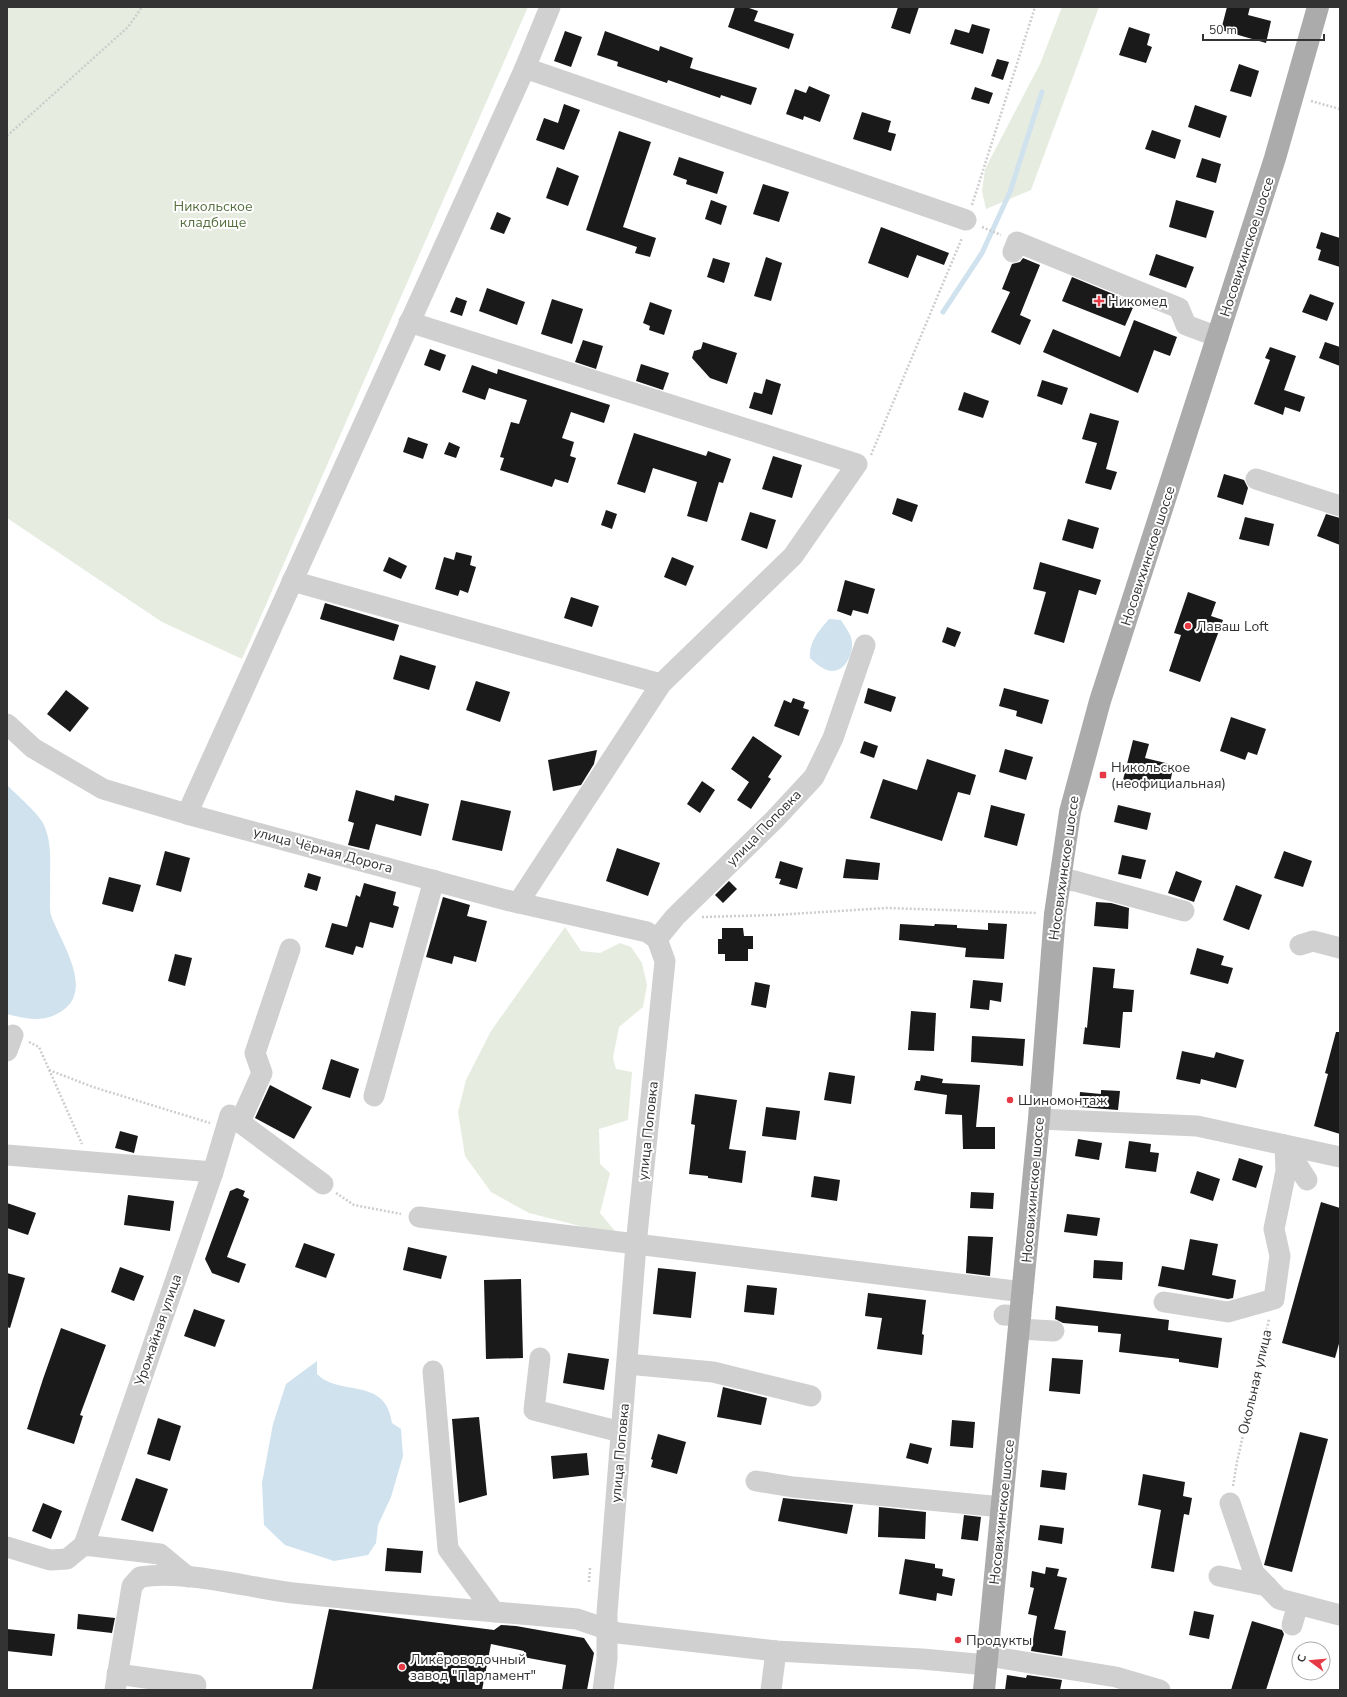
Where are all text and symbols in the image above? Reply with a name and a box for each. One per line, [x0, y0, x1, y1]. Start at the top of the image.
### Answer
scale bar [1203, 16, 1324, 42]
text: 50 m [1209, 22, 1237, 38]
street label: Носовихинское шоссе [1215, 175, 1279, 319]
park label: Никольское кладбище [173, 197, 253, 232]
place label: Никомед [1108, 292, 1167, 311]
marker: Никомед [1093, 295, 1105, 307]
street label: Носовихинское шоссе [1116, 484, 1180, 628]
place label: Лаваш Loft [1196, 617, 1268, 636]
marker: Лаваш Loft [1183, 621, 1193, 631]
place label: Никольское (неофициальная) [1111, 758, 1226, 793]
marker: Никольское (неофициальная) [1098, 770, 1108, 780]
street label: улица Поповка [722, 785, 806, 871]
street label: Носовихинское шоссе [1044, 794, 1084, 942]
street label: улица Чёрная Дорога [251, 822, 395, 878]
street label: улица Поповка [633, 1080, 663, 1182]
place label: Шиномонтаж [1018, 1091, 1107, 1110]
marker: Шиномонтаж [1005, 1095, 1015, 1105]
street label: Носовихинское шоссе [1017, 1117, 1049, 1263]
street label: Урожайная улица [130, 1271, 186, 1389]
street label: Окольная улица [1234, 1328, 1276, 1436]
street label: улица Поповка [606, 1402, 634, 1504]
street label: Носовихинское шоссе [985, 1438, 1019, 1586]
place label: Продукты [966, 1631, 1032, 1650]
marker: Продукты [953, 1635, 963, 1645]
north arrow [1291, 1641, 1331, 1681]
place label: Ликёроводочный завод "Парламент" [410, 1650, 536, 1685]
text: С [1294, 1652, 1310, 1664]
marker: Ликёроводочный завод "Парламент" [397, 1662, 407, 1672]

